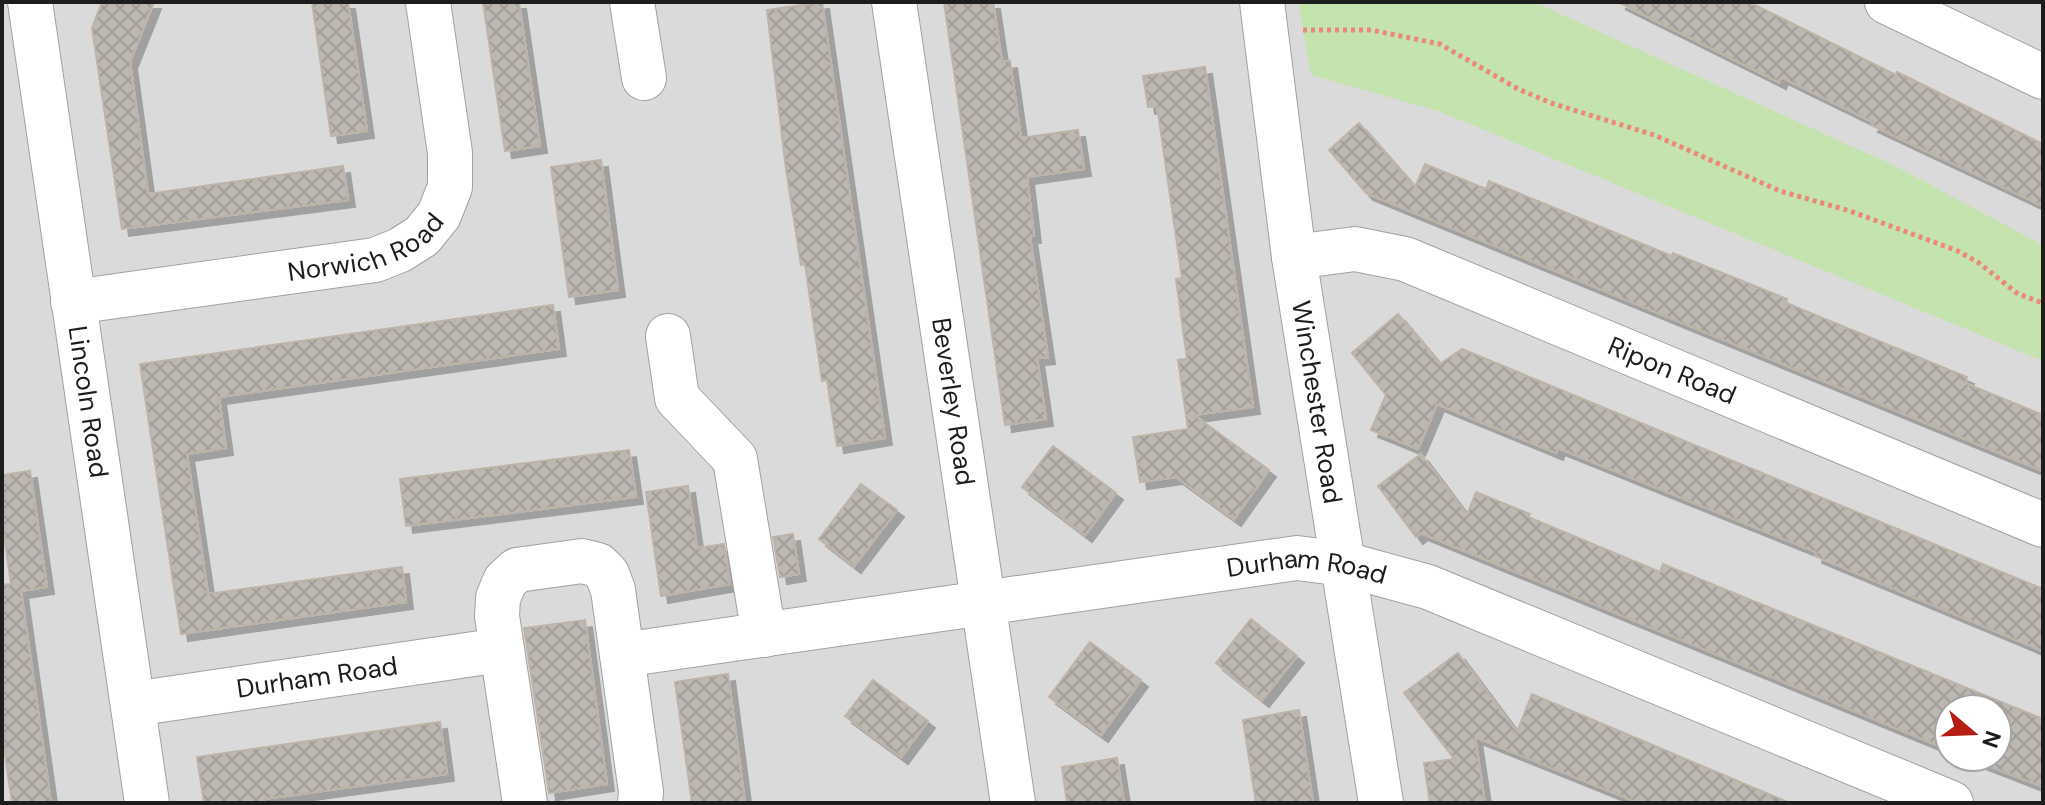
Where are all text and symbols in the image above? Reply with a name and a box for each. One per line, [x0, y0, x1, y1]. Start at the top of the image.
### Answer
street label: Norwich Road [285, 206, 451, 289]
street label: Winchester Road [1284, 298, 1350, 506]
street label: Beverley Road [924, 315, 983, 488]
street label: Lincoln Road [60, 323, 116, 480]
street label: Ripon Road [1603, 329, 1741, 412]
street label: Durham Road [1224, 541, 1391, 592]
street label: Durham Road [234, 648, 400, 706]
north arrow [1933, 693, 2013, 773]
text: N [1975, 727, 2008, 752]

